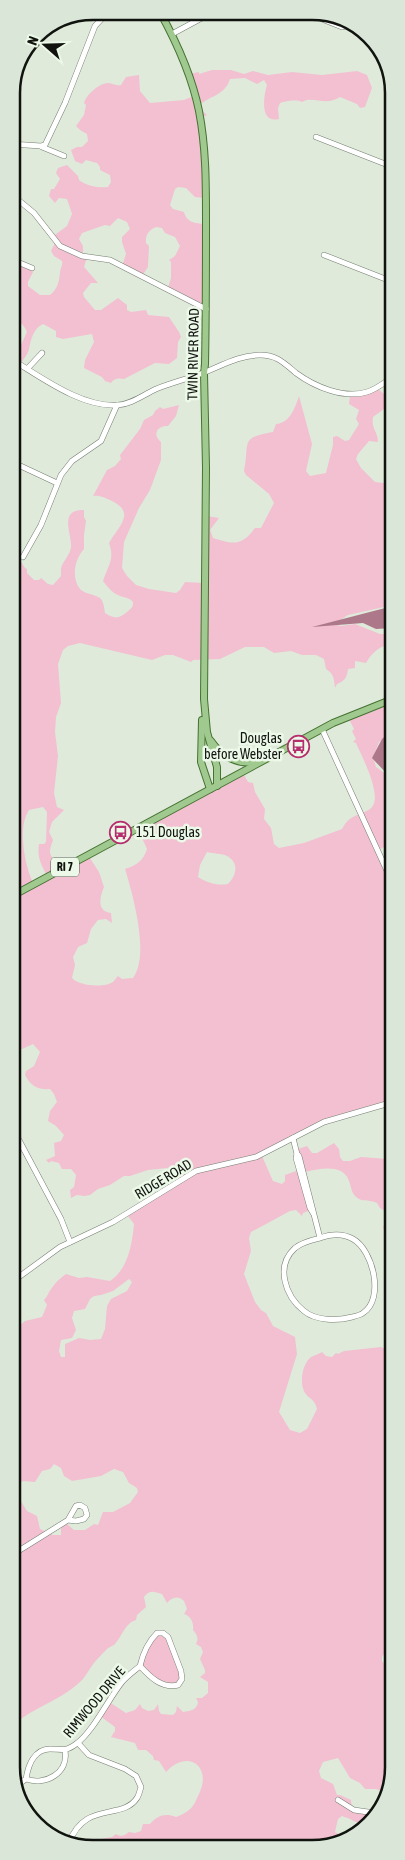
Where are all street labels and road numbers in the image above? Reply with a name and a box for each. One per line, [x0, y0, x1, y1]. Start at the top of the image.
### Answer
street label: TWIN RIVER ROAD [184, 308, 202, 400]
road number: RI 7 [51, 858, 79, 876]
street label: RIDGE ROAD [132, 1156, 194, 1202]
street label: RIMWOOD DRIVE [60, 1663, 128, 1741]

